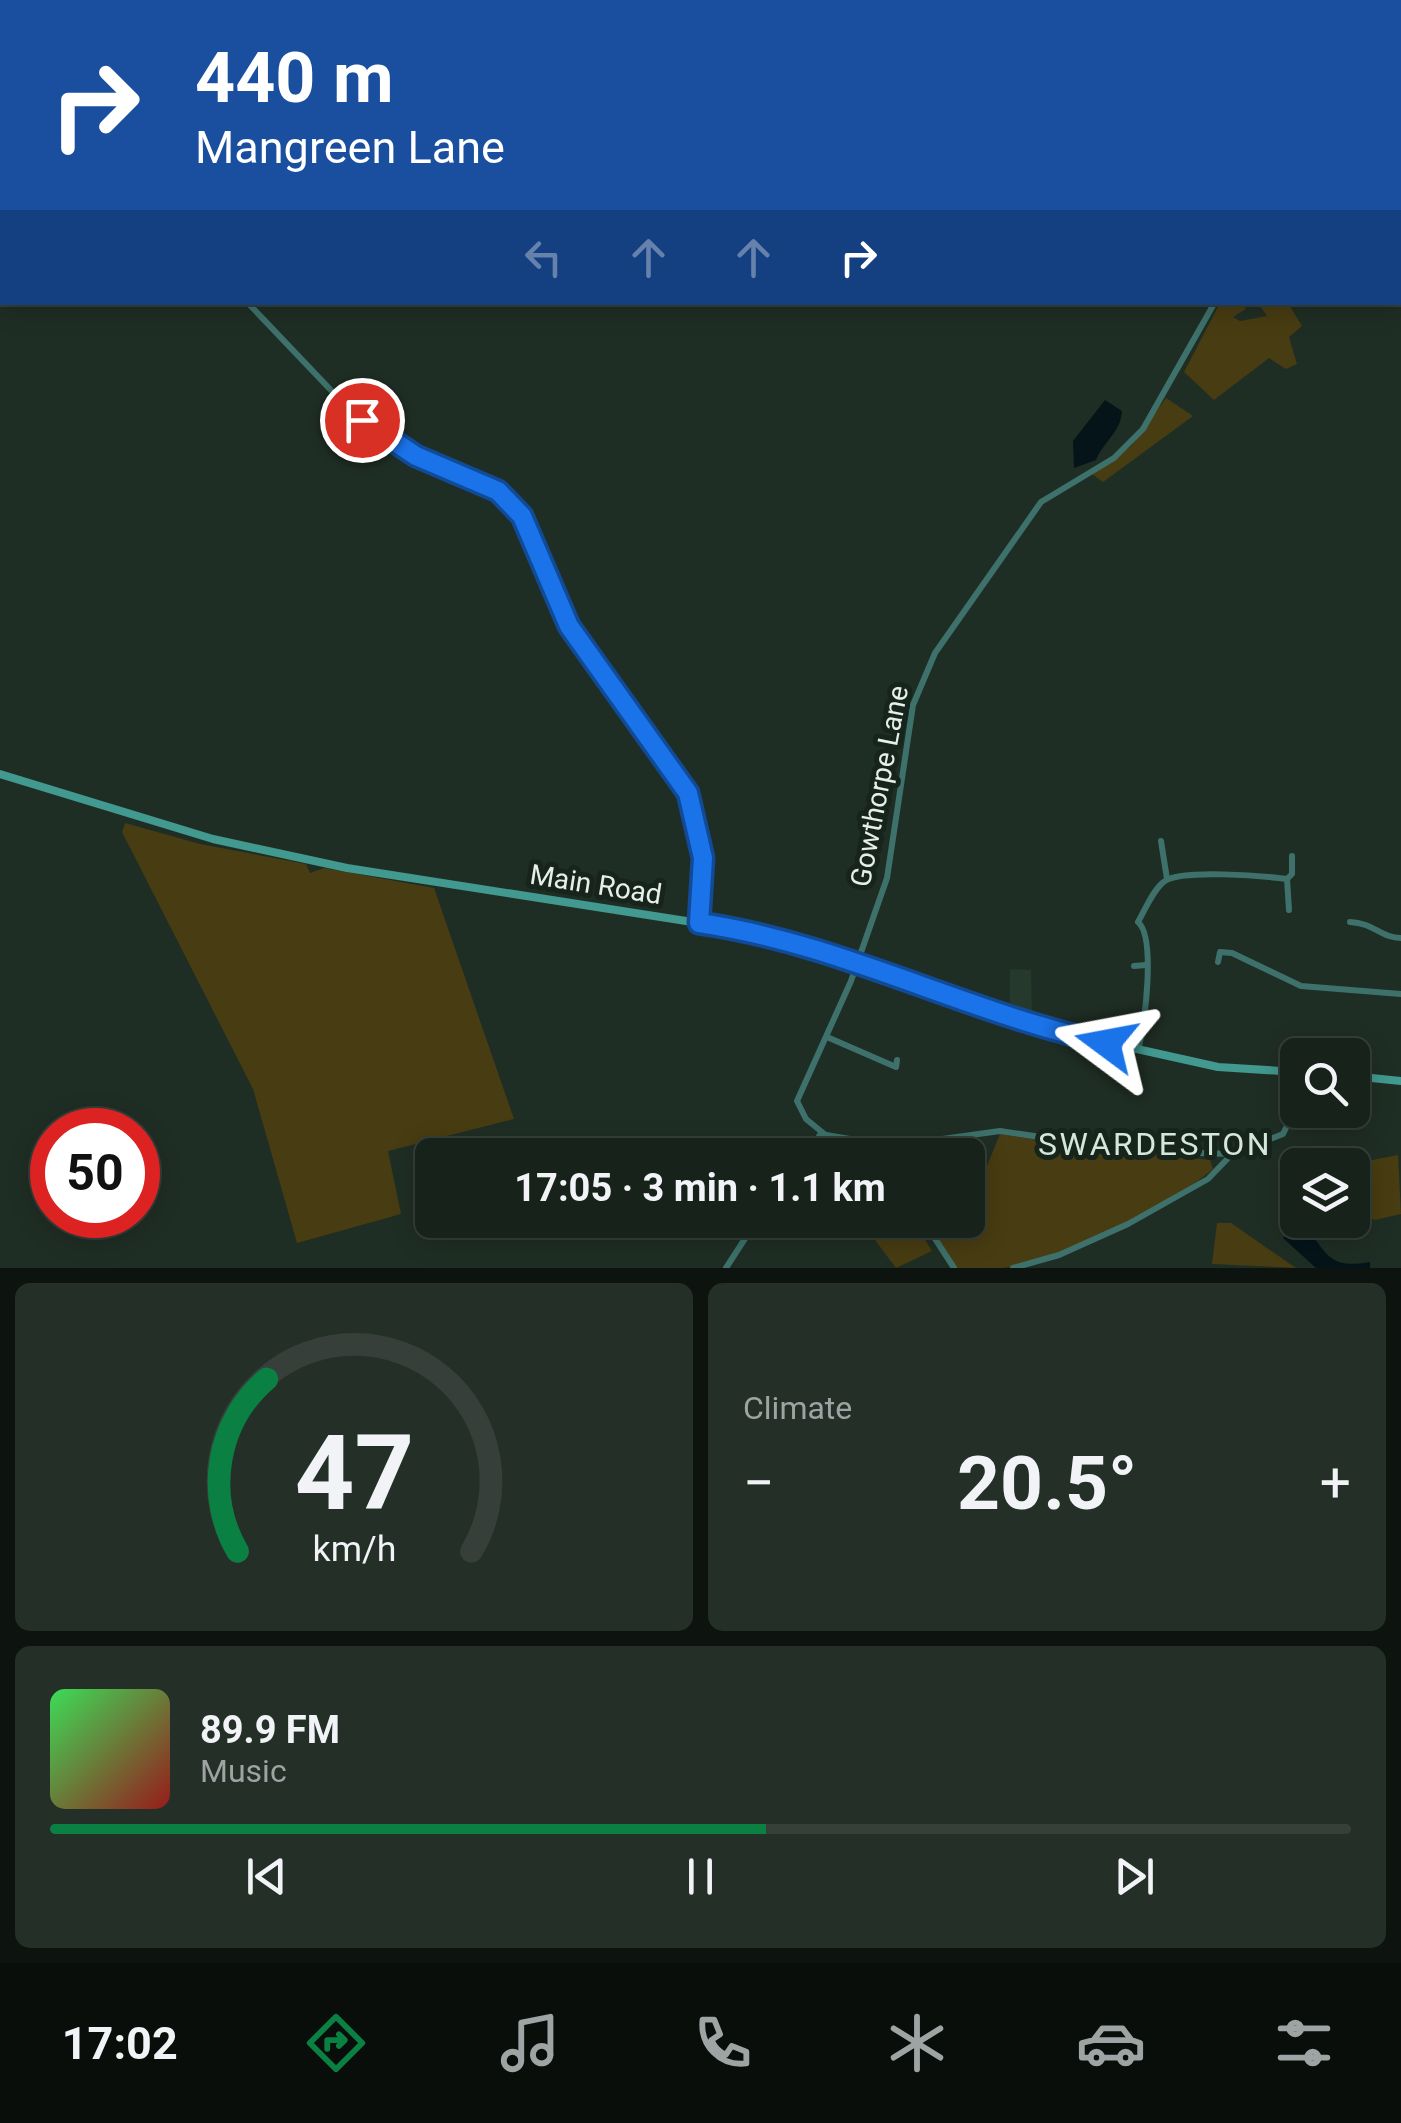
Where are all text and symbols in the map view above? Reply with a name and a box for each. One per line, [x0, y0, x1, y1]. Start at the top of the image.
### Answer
text: 440 m [195, 37, 394, 119]
icon: right [30, 40, 160, 170]
text: Mangreen Lane [195, 121, 505, 174]
icon: left [516, 230, 571, 285]
icon: ahead [621, 230, 676, 285]
icon: ahead [726, 230, 781, 285]
icon: right [831, 230, 886, 285]
pin [320, 378, 405, 463]
icon: arrive [335, 393, 390, 448]
street label: Gowthorpe Lane [844, 683, 915, 890]
street label: Main Road [528, 858, 664, 911]
position arrow [1054, 991, 1158, 1095]
map controls [1280, 1038, 1370, 1238]
button: search [1280, 1038, 1370, 1128]
speed limit sign: 50 [30, 1108, 160, 1238]
district label: SWARDESTON [1038, 1125, 1272, 1163]
button: layers [1280, 1148, 1370, 1238]
text: 17:05 · 3 min · 1.1 km [514, 1166, 886, 1210]
text: Climate [743, 1389, 852, 1427]
text: 47 [294, 1413, 414, 1534]
text: 20.5° [957, 1439, 1137, 1527]
text: − [743, 1451, 774, 1515]
text: + [1320, 1451, 1351, 1515]
text: km/h [312, 1528, 396, 1570]
text: 89.9 FM [200, 1708, 340, 1752]
text: Music [200, 1752, 287, 1790]
icon: previous [239, 1849, 294, 1904]
icon: pause [673, 1849, 728, 1904]
icon: next [1107, 1849, 1162, 1904]
icon: directions [301, 2008, 371, 2078]
icon: music [495, 2008, 565, 2078]
icon: phone [688, 2008, 758, 2078]
icon: climate [882, 2008, 952, 2078]
icon: car [1076, 2008, 1146, 2078]
icon: filters [1269, 2008, 1339, 2078]
text: 17:02 [62, 2017, 178, 2070]

